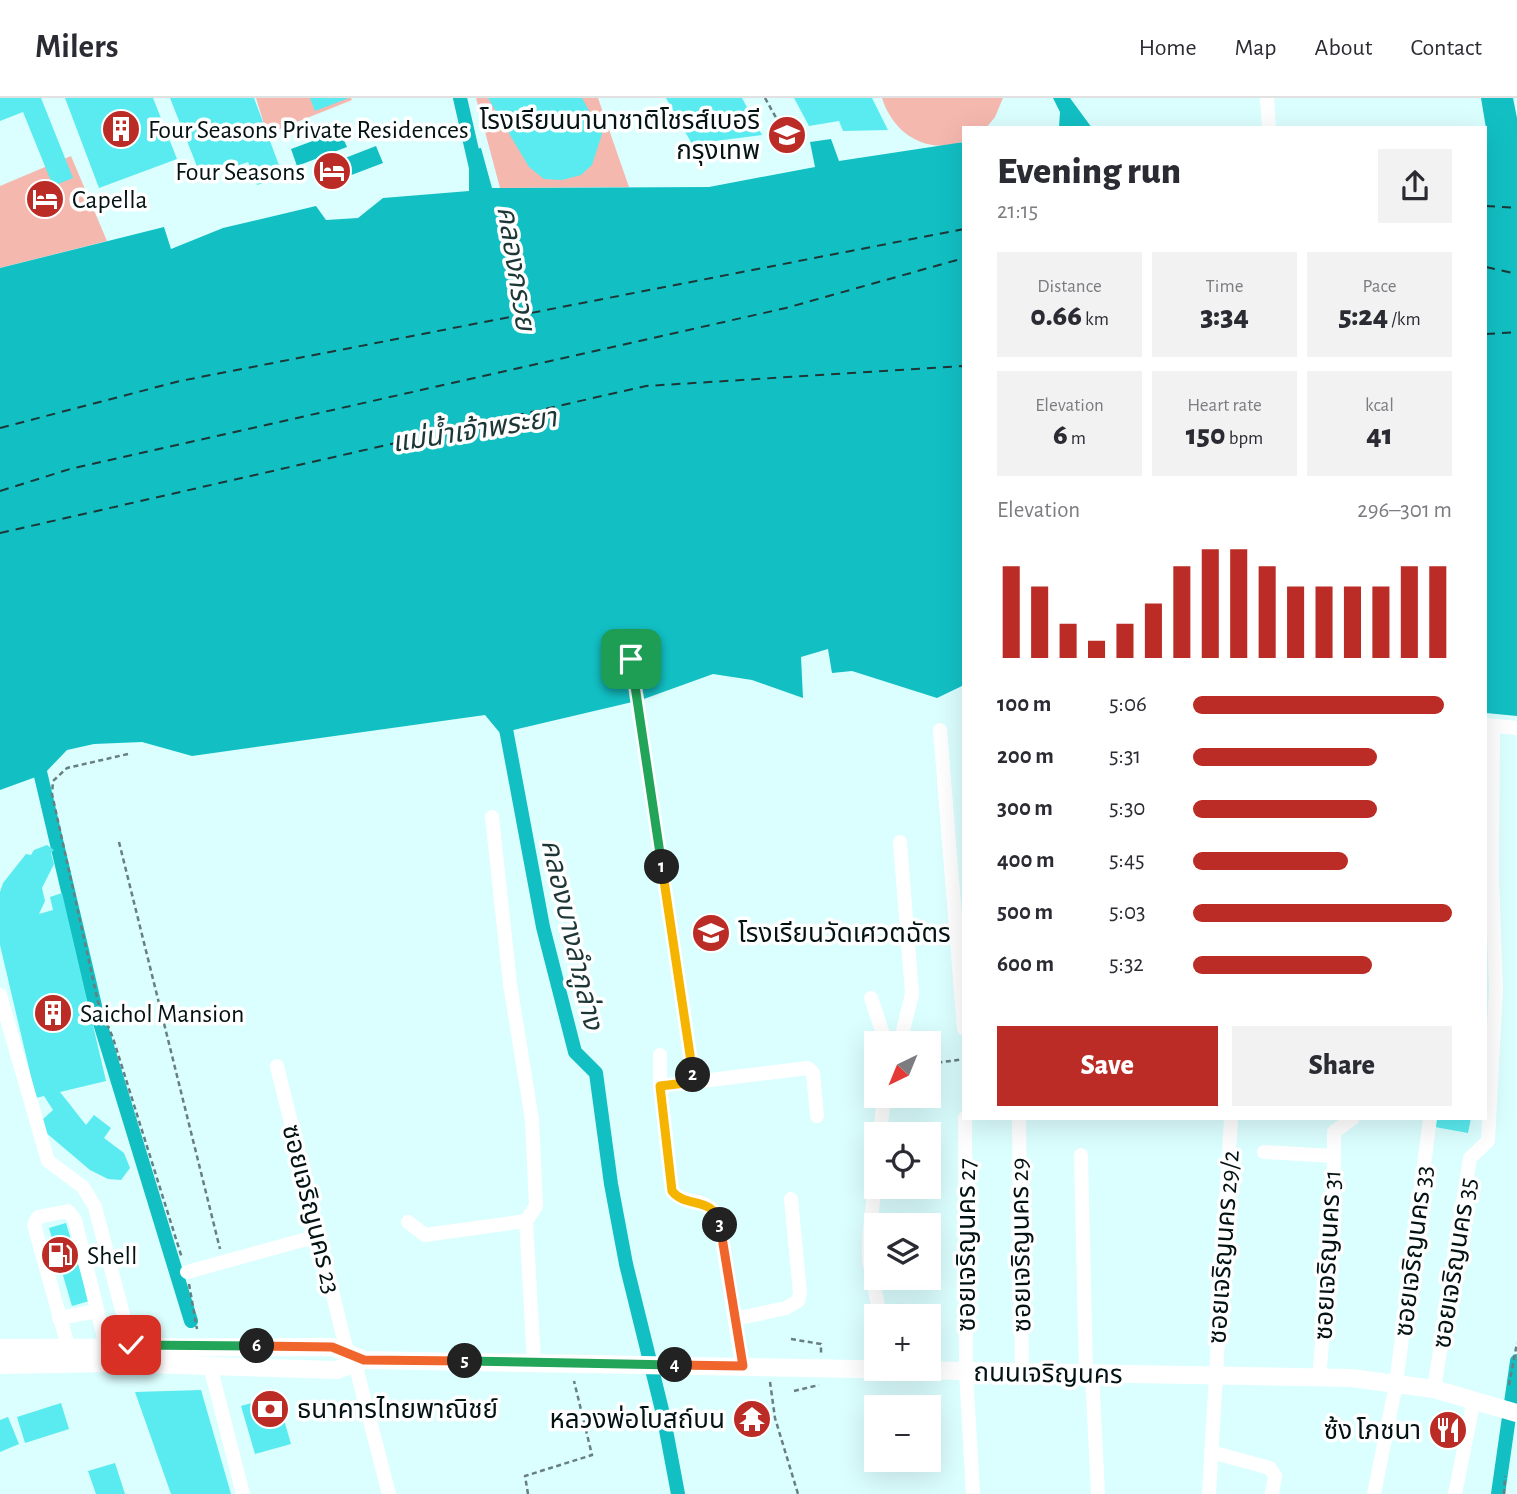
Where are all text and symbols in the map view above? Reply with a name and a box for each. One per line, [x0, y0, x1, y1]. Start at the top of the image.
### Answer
text: Milers [35, 31, 118, 64]
text: Home [1139, 36, 1197, 60]
text: Map [1235, 36, 1277, 60]
text: About [1315, 36, 1372, 60]
text: Contact [1410, 36, 1482, 60]
place label: โรงเรียนนานาชาติโชรส์เบอรี กรุงเทพ [479, 107, 760, 166]
building icon: Four Seasons Private Residences [100, 108, 142, 150]
school or university icon: โรงเรียนนานาชาติโชรส์เบอรี กรุงเทพ [766, 114, 808, 156]
place label: Four Seasons Private Residences [148, 117, 469, 143]
button: share [1378, 149, 1452, 223]
hotel icon: Four Seasons [311, 150, 353, 192]
text: Evening run [997, 153, 1181, 191]
place label: Four Seasons [175, 159, 305, 185]
hotel icon: Capella [24, 178, 66, 220]
place label: Capella [72, 187, 148, 213]
text: 21:15 [997, 200, 1038, 223]
water label: คลองกรวย [491, 204, 539, 335]
text: Distance [1037, 277, 1102, 296]
text: Time [1206, 277, 1243, 296]
text: Pace [1362, 277, 1397, 296]
text: 0.66 [1030, 301, 1082, 331]
text: 3:34 [1200, 301, 1249, 331]
text: 5:24 [1338, 301, 1388, 331]
text: km [1082, 310, 1109, 329]
text: /km [1388, 310, 1421, 329]
text: Elevation [1035, 396, 1104, 415]
text: Heart rate [1187, 396, 1262, 415]
text: kcal [1365, 396, 1394, 415]
water label: แม่น้ำเจ้าพระยา [389, 397, 560, 458]
text: 6 [1053, 420, 1068, 450]
text: 150 [1186, 420, 1226, 450]
text: 41 [1366, 420, 1393, 450]
text: m [1068, 429, 1086, 448]
text: bpm [1226, 429, 1263, 448]
text: Elevation [997, 499, 1080, 522]
text: 296–301 m [1357, 499, 1452, 522]
pin [601, 629, 661, 689]
icon: arrive [612, 640, 650, 678]
text: 100 m [997, 693, 1051, 716]
text: 5:06 [1109, 693, 1147, 716]
text: 200 m [997, 745, 1054, 768]
text: 5:31 [1109, 745, 1141, 768]
text: 300 m [997, 797, 1053, 820]
text: 5:30 [1109, 797, 1146, 820]
water label: คลองบางลำภูล่าง [534, 836, 609, 1035]
text: 400 m [997, 849, 1055, 872]
text: 5:45 [1109, 849, 1145, 872]
pin: 1 [644, 850, 680, 884]
text: 1 [658, 857, 665, 876]
text: 500 m [997, 901, 1053, 924]
text: 5:03 [1109, 901, 1146, 924]
school or university icon: โรงเรียนวัดเศวตฉัตร [690, 912, 732, 954]
place label: โรงเรียนวัดเศวตฉัตร [738, 920, 951, 947]
text: 600 m [997, 953, 1054, 976]
text: 5:32 [1109, 953, 1144, 976]
building icon: Saichol Mansion [32, 992, 74, 1034]
place label: Saichol Mansion [80, 1001, 244, 1027]
button: Save [997, 1026, 1218, 1106]
button: Share [1232, 1026, 1452, 1106]
north arrow [864, 1031, 942, 1108]
map controls [864, 1031, 941, 1472]
pin: 2 [676, 1058, 710, 1093]
text: 2 [688, 1065, 697, 1084]
street label: ซอยเจริญนคร 23 [277, 1122, 345, 1296]
button: locate [864, 1122, 941, 1199]
street label: ซอยเจริญนคร 29/2 [1204, 1149, 1244, 1345]
street label: ซอยเจริญนคร 29 [1006, 1157, 1036, 1333]
street label: ซอยเจริญนคร 27 [954, 1158, 980, 1332]
street label: ซอยเจริญนคร 33 [1391, 1164, 1437, 1338]
street label: ซอยเจริญนคร 31 [1311, 1169, 1345, 1341]
street label: ซอยเจริญนคร 35 [1429, 1176, 1481, 1350]
pin: 3 [702, 1208, 738, 1242]
button: layers [864, 1213, 941, 1290]
text: 3 [715, 1215, 724, 1234]
fuel station icon: Shell [39, 1234, 81, 1276]
place label: Shell [87, 1243, 137, 1269]
button: + [864, 1304, 941, 1381]
pin [101, 1315, 161, 1375]
icon: check [112, 1326, 150, 1364]
pin: 6 [240, 1328, 274, 1364]
text: 6 [252, 1336, 261, 1355]
pin: 5 [448, 1344, 482, 1378]
pin: 4 [658, 1348, 692, 1382]
text: 5 [460, 1351, 469, 1370]
text: 4 [670, 1355, 679, 1374]
street label: ถนนเจริญนคร [973, 1360, 1123, 1388]
bank icon: ธนาคารไทยพาณิชย์ [249, 1388, 291, 1430]
button: − [864, 1395, 941, 1472]
place label: ธนาคารไทยพาณิชย์ [297, 1396, 498, 1423]
temple icon: หลวงพ่อโบสถ์บน [731, 1398, 773, 1440]
place label: หลวงพ่อโบสถ์บน [550, 1405, 725, 1433]
restaurant icon: ซ้ง โภชนา [1427, 1409, 1469, 1451]
place label: ซ้ง โภชนา [1324, 1416, 1421, 1444]

